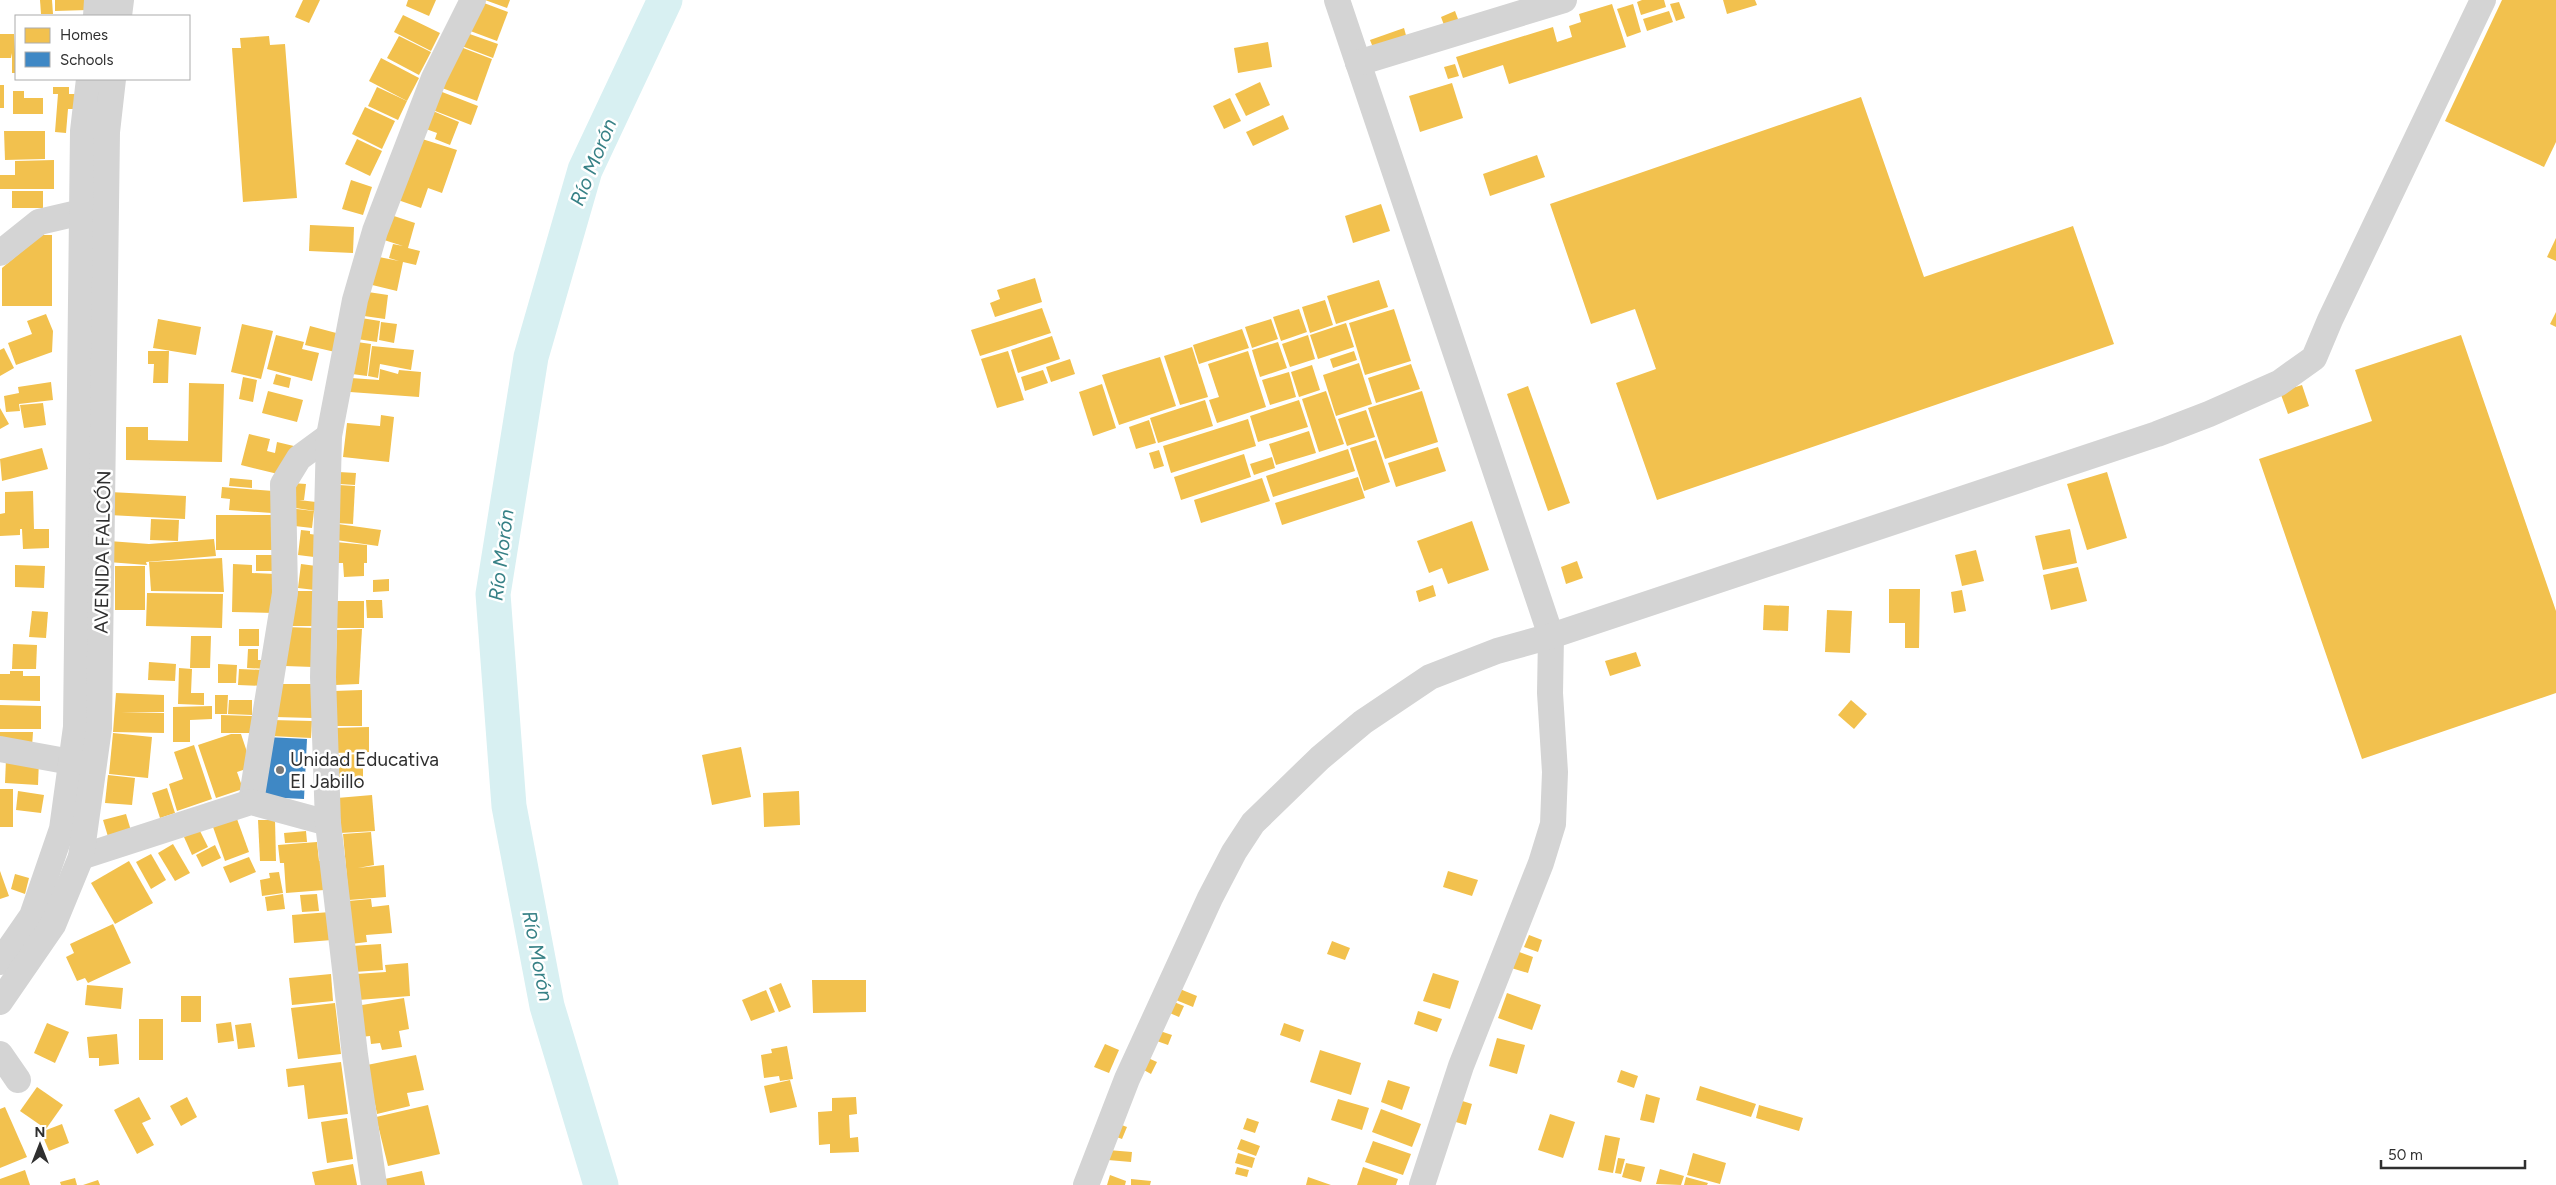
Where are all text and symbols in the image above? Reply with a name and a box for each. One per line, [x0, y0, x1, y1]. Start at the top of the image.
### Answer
legend [15, 15, 190, 80]
text: Homes [60, 26, 108, 44]
text: Schools [60, 51, 113, 69]
water label: Río Morón [565, 115, 621, 209]
street label: AVENIDA FALCÓN [90, 470, 115, 634]
water label: Río Morón [483, 508, 519, 602]
place label: Unidad Educativa El Jabillo [290, 748, 439, 793]
marker: Unidad Educativa El Jabillo [274, 764, 286, 776]
water label: Río Morón [517, 909, 559, 1003]
north arrow [15, 1120, 65, 1170]
text: N [35, 1124, 45, 1141]
scale bar [2381, 1138, 2525, 1170]
text: 50 m [2388, 1146, 2423, 1164]

